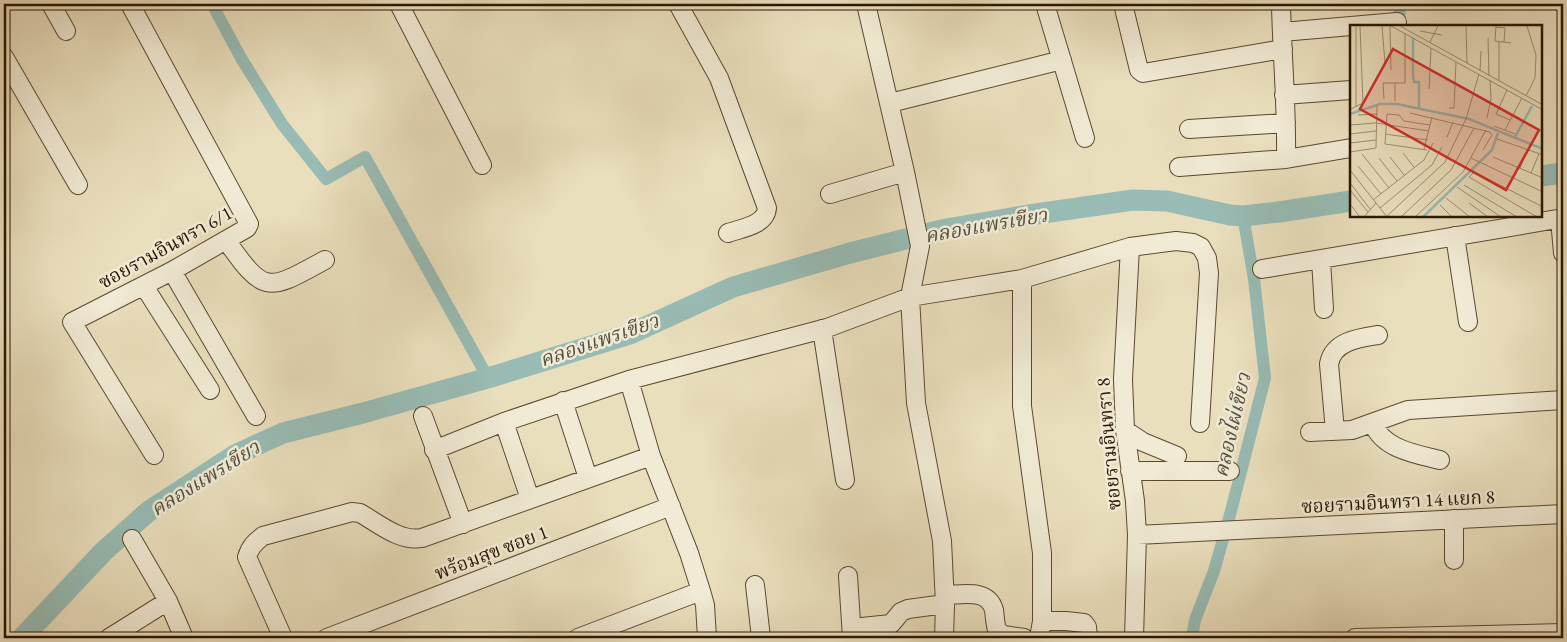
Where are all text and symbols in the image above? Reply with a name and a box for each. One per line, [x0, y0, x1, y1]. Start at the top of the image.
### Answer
inset map [1350, 25, 1542, 218]
street label: ซอยรามอินทรา 6/1 [94, 200, 237, 295]
water label: คลองแพรเขียว [923, 201, 1050, 249]
water label: คลองแพรเขียว [536, 307, 663, 372]
water label: คลองไผ่เขียว [1206, 369, 1257, 480]
street label: ซอยรามอินทรา 8 [1090, 377, 1127, 511]
water label: คลองแพรเขียว [145, 434, 265, 522]
street label: ซอยรามอินทรา 14 แยก 8 [1301, 484, 1496, 519]
street label: พร้อมสุข ซอย 1 [431, 519, 552, 586]

